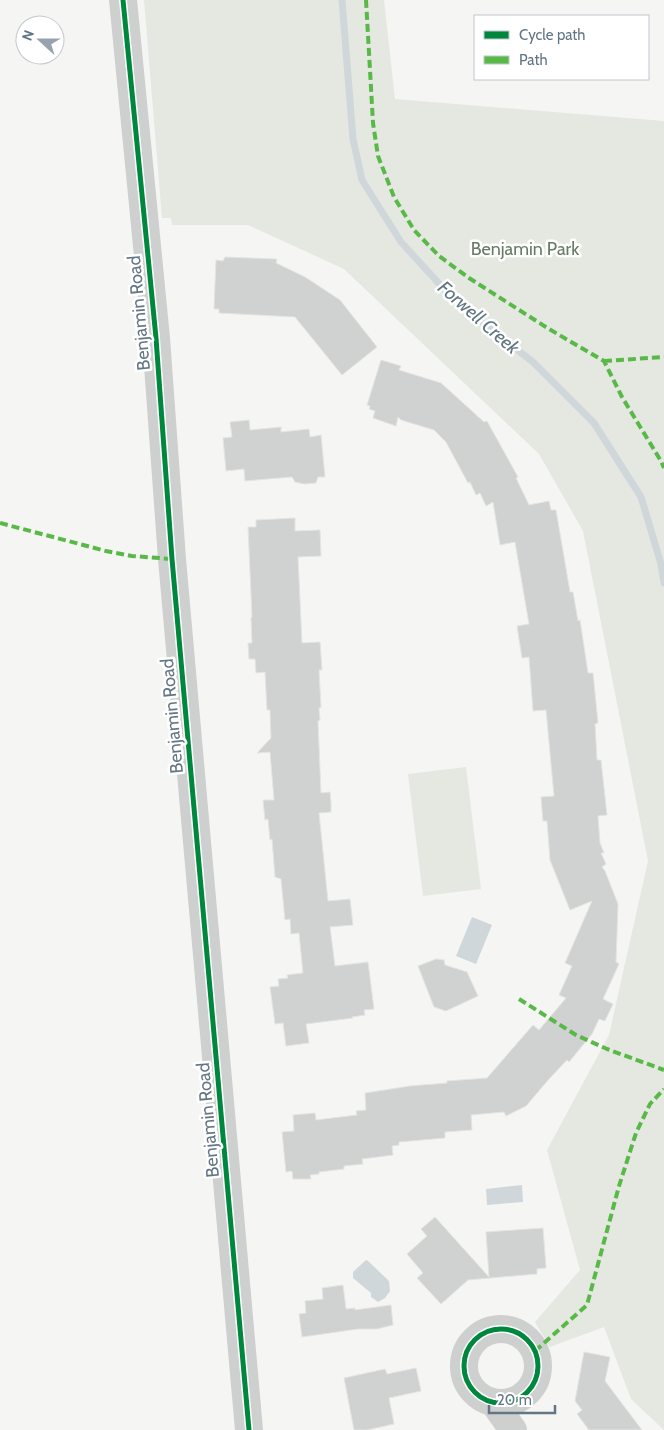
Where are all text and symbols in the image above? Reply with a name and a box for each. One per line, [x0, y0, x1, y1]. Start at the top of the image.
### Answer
north arrow [15, 15, 65, 65]
legend [474, 15, 649, 80]
text: Cycle path [519, 26, 585, 44]
text: N [18, 27, 38, 43]
text: Path [519, 51, 548, 69]
park label: Benjamin Park [471, 238, 580, 260]
street label: Benjamin Road [123, 255, 155, 371]
water label: Forwell Creek [433, 276, 525, 360]
street label: Benjamin Road [156, 658, 188, 774]
street label: Benjamin Road [192, 1062, 224, 1178]
scale bar [489, 1382, 555, 1414]
text: 20 m [497, 1391, 532, 1409]

